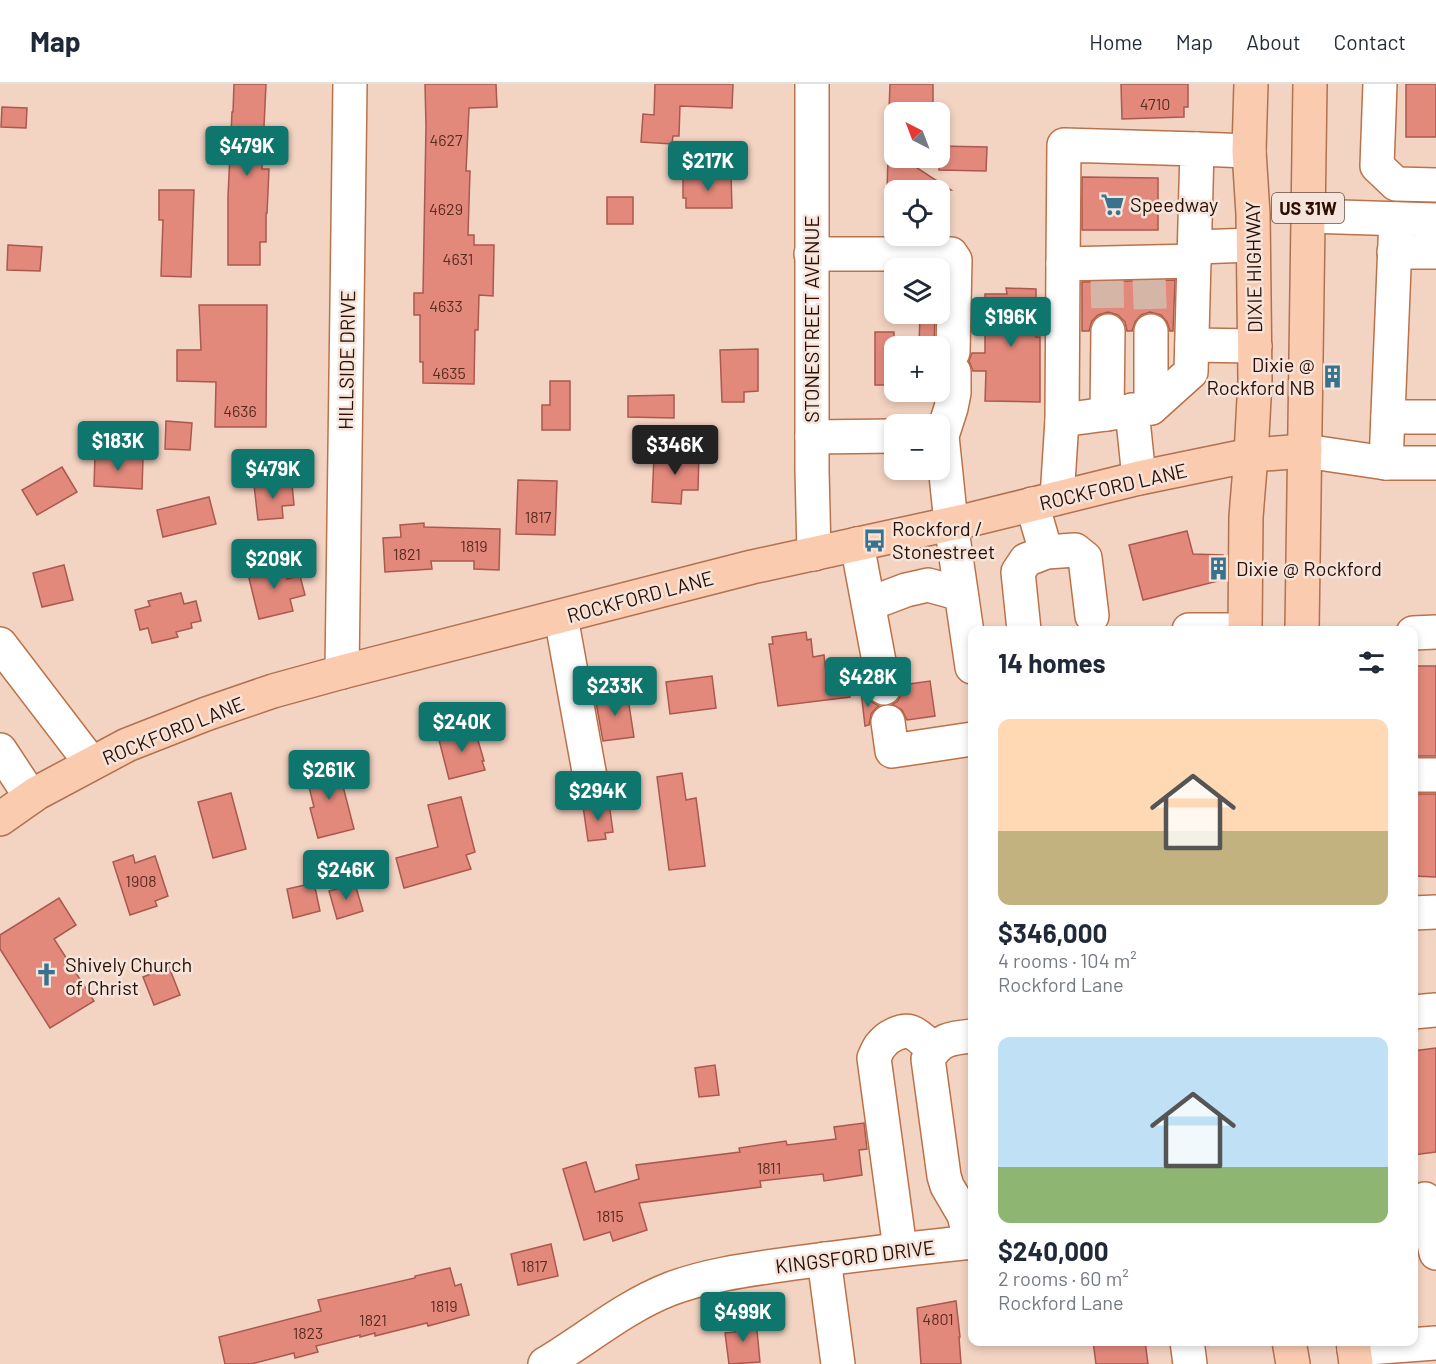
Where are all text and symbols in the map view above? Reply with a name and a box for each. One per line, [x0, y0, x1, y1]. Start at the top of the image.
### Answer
text: Map [30, 24, 81, 58]
text: Home [1089, 29, 1143, 54]
text: Map [1176, 29, 1213, 54]
text: About [1246, 29, 1301, 54]
text: Contact [1334, 29, 1406, 54]
house number: 4710 [1140, 94, 1170, 113]
north arrow [884, 102, 950, 168]
map controls [884, 102, 950, 480]
pin: $479K [205, 126, 289, 177]
house number: 4627 [429, 130, 463, 149]
text: $479K [219, 133, 275, 157]
pin: $217K [666, 141, 750, 192]
text: $217K [682, 148, 734, 172]
button: locate [884, 180, 950, 246]
supermarket icon: Speedway [1099, 191, 1125, 217]
place label: Speedway [1130, 192, 1218, 216]
road number: US 31W [1272, 193, 1344, 223]
house number: 4629 [429, 199, 463, 218]
street label: DIXIE HIGHWAY [1240, 201, 1266, 333]
street label: STONESTREET AVENUE [799, 215, 823, 423]
house number: 4631 [443, 249, 473, 268]
button: layers [884, 258, 950, 324]
street label: HILLSIDE DRIVE [333, 290, 359, 430]
house number: 4633 [429, 296, 463, 315]
pin: $196K [969, 297, 1053, 348]
text: $196K [985, 304, 1037, 328]
button: + [884, 336, 950, 402]
place label: Dixie @ Rockford NB [1207, 352, 1315, 399]
house number: 4635 [432, 363, 466, 382]
building icon: Dixie @ Rockford NB [1320, 363, 1346, 389]
house number: 4636 [223, 401, 257, 420]
button: − [884, 414, 950, 480]
pin: $183K [76, 421, 160, 472]
pin: $346K [633, 425, 717, 476]
text: $183K [92, 428, 144, 452]
text: $346K [646, 432, 704, 456]
pin: $479K [231, 449, 315, 500]
text: $479K [245, 456, 301, 480]
street label: ROCKFORD LANE [1037, 457, 1189, 515]
house number: 1817 [525, 507, 552, 526]
place label: Rockford / Stonestreet [892, 516, 995, 563]
bus stop icon: Rockford / Stonestreet [861, 527, 887, 553]
house number: 1819 [460, 536, 488, 555]
pin: $209K [232, 539, 316, 590]
house number: 1821 [393, 544, 421, 563]
text: $209K [245, 546, 303, 570]
building icon: Dixie @ Rockford [1205, 555, 1231, 581]
place label: Dixie @ Rockford [1236, 556, 1382, 580]
street label: ROCKFORD LANE [564, 565, 716, 627]
icon: filters [1355, 646, 1388, 679]
text: 14 homes [998, 647, 1105, 678]
pin: $428K [826, 657, 910, 708]
text: $428K [839, 664, 897, 688]
pin: $233K [573, 666, 657, 717]
text: $233K [587, 673, 643, 697]
street label: ROCKFORD LANE [98, 691, 248, 769]
pin: $240K [420, 702, 504, 753]
text: $240K [433, 709, 491, 733]
pin: $261K [287, 750, 371, 801]
text: $261K [303, 757, 355, 781]
icon: home [1139, 758, 1247, 866]
pin: $294K [556, 771, 640, 822]
text: $294K [569, 778, 627, 802]
pin: $246K [304, 850, 388, 901]
text: $246K [317, 857, 375, 881]
house number: 1908 [125, 871, 157, 890]
text: $346,000 [998, 917, 1107, 948]
text: 4 rooms · 104 m² [998, 948, 1137, 972]
place label: Shively Church of Christ [65, 952, 192, 999]
church icon: Shively Church of Christ [34, 962, 60, 988]
text: Rockford Lane [998, 972, 1124, 996]
icon: home [1139, 1076, 1247, 1184]
house number: 1811 [757, 1158, 781, 1177]
house number: 1815 [596, 1206, 624, 1225]
street label: KINGSFORD DRIVE [774, 1234, 936, 1278]
text: $240,000 [998, 1235, 1109, 1266]
house number: 1817 [521, 1256, 548, 1275]
text: 2 rooms · 60 m² [998, 1266, 1129, 1290]
text: Rockford Lane [998, 1290, 1124, 1314]
pin: $499K [701, 1292, 785, 1343]
house number: 1819 [430, 1296, 458, 1315]
text: $499K [714, 1299, 772, 1323]
house number: 4801 [922, 1309, 954, 1328]
house number: 1821 [359, 1310, 387, 1329]
house number: 1823 [293, 1323, 323, 1342]

